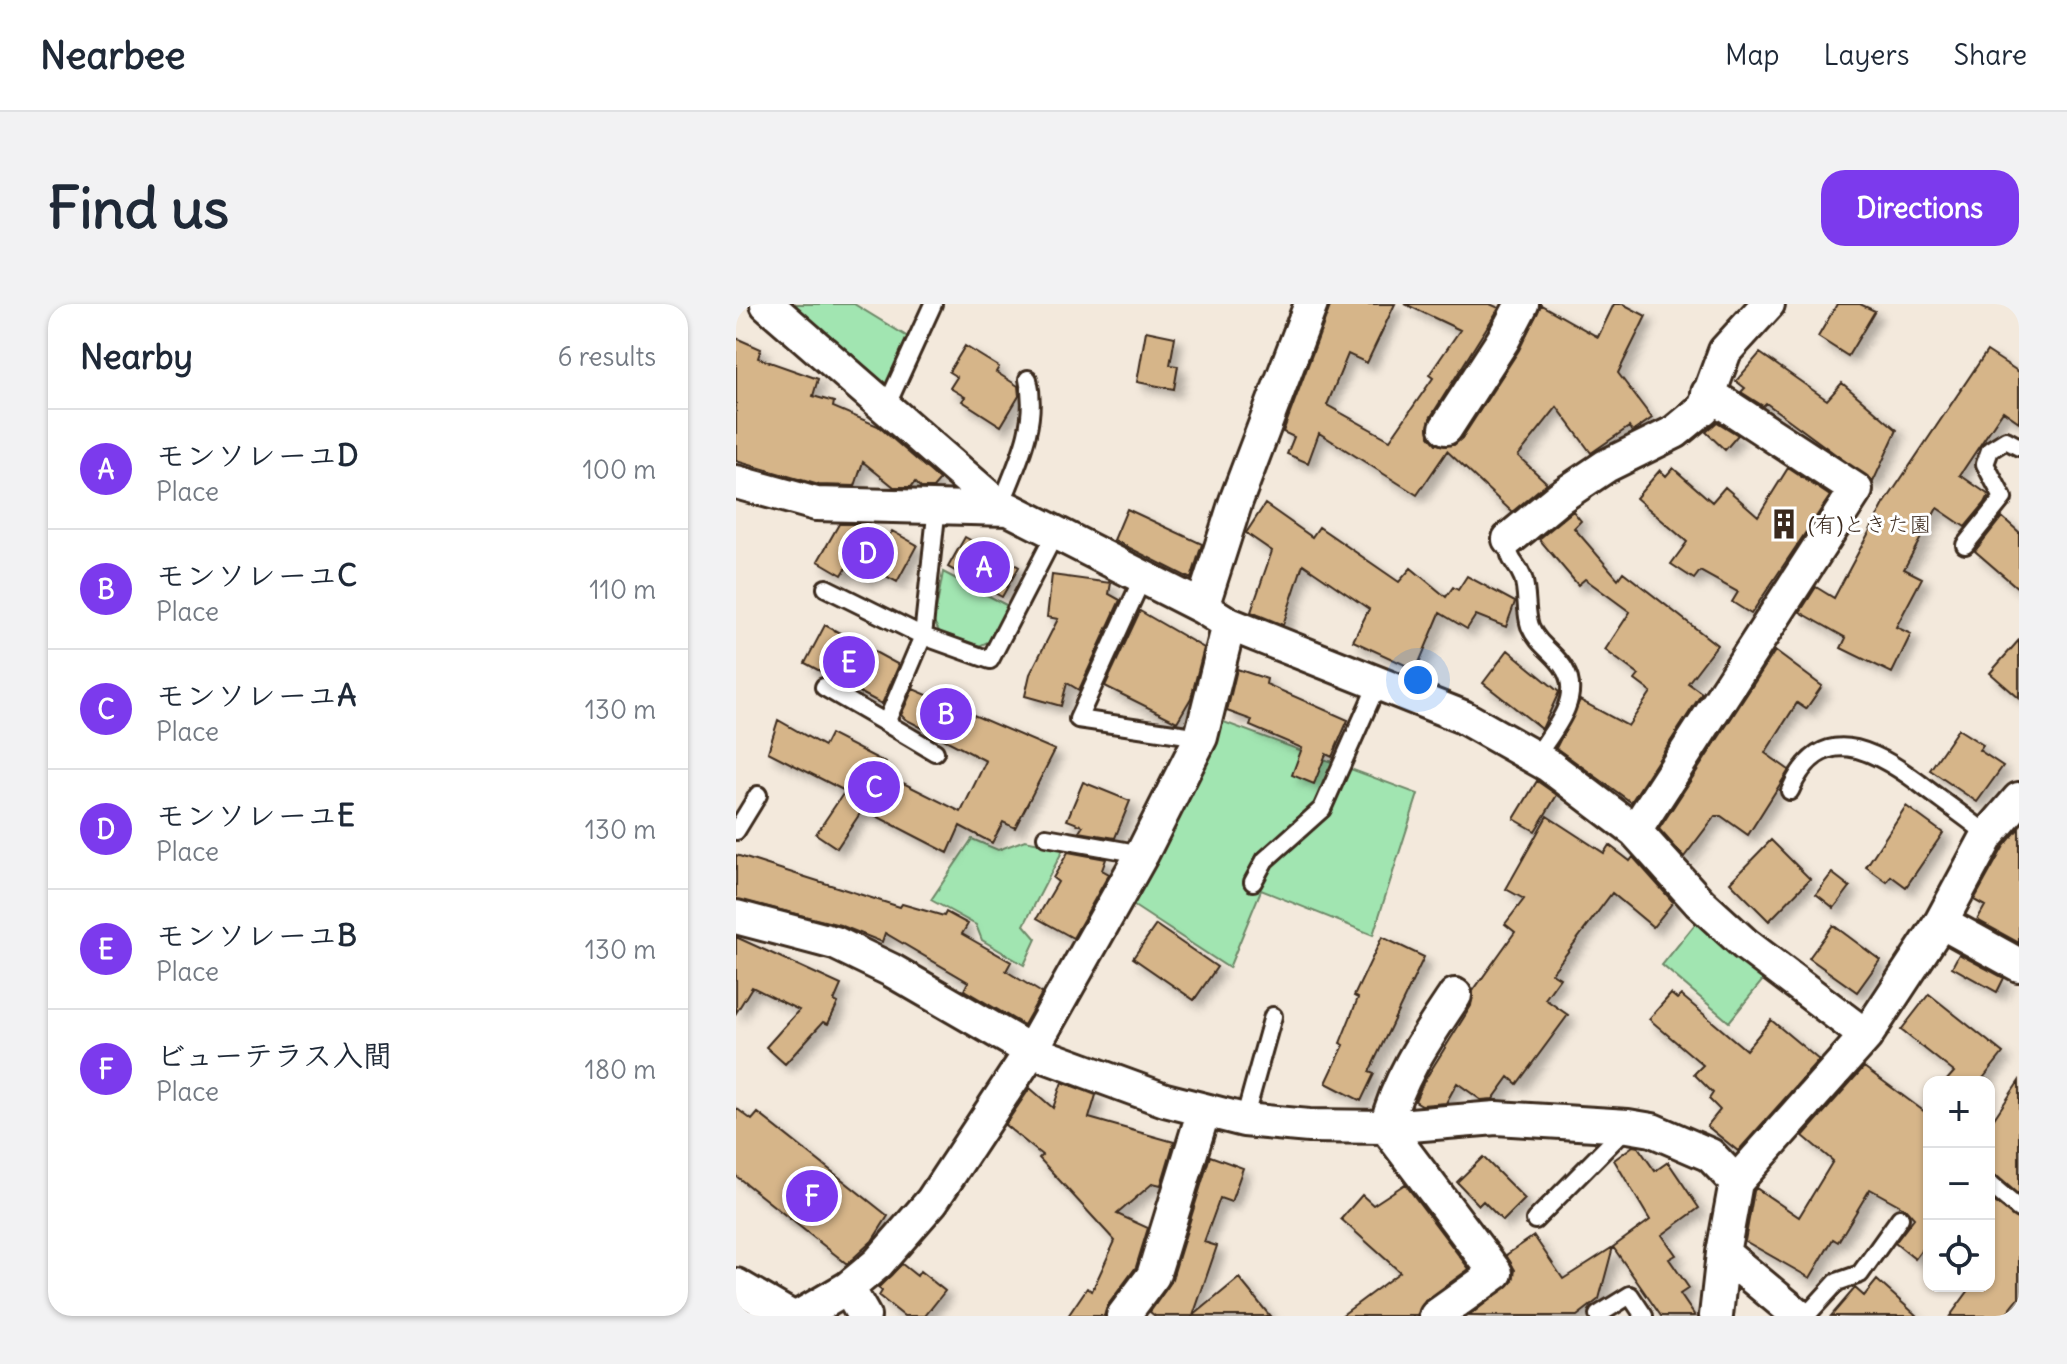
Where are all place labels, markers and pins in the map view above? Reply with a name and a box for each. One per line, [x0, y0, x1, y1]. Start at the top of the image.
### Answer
building icon: (有)ときた園 [1767, 507, 1801, 541]
place label: (有)ときた園 [1808, 510, 1931, 538]
pin: D [842, 523, 894, 583]
pin: A [958, 537, 1010, 597]
pin: E [823, 632, 875, 692]
pin: B [920, 684, 972, 744]
pin: C [848, 757, 900, 817]
pin: F [786, 1166, 838, 1226]

